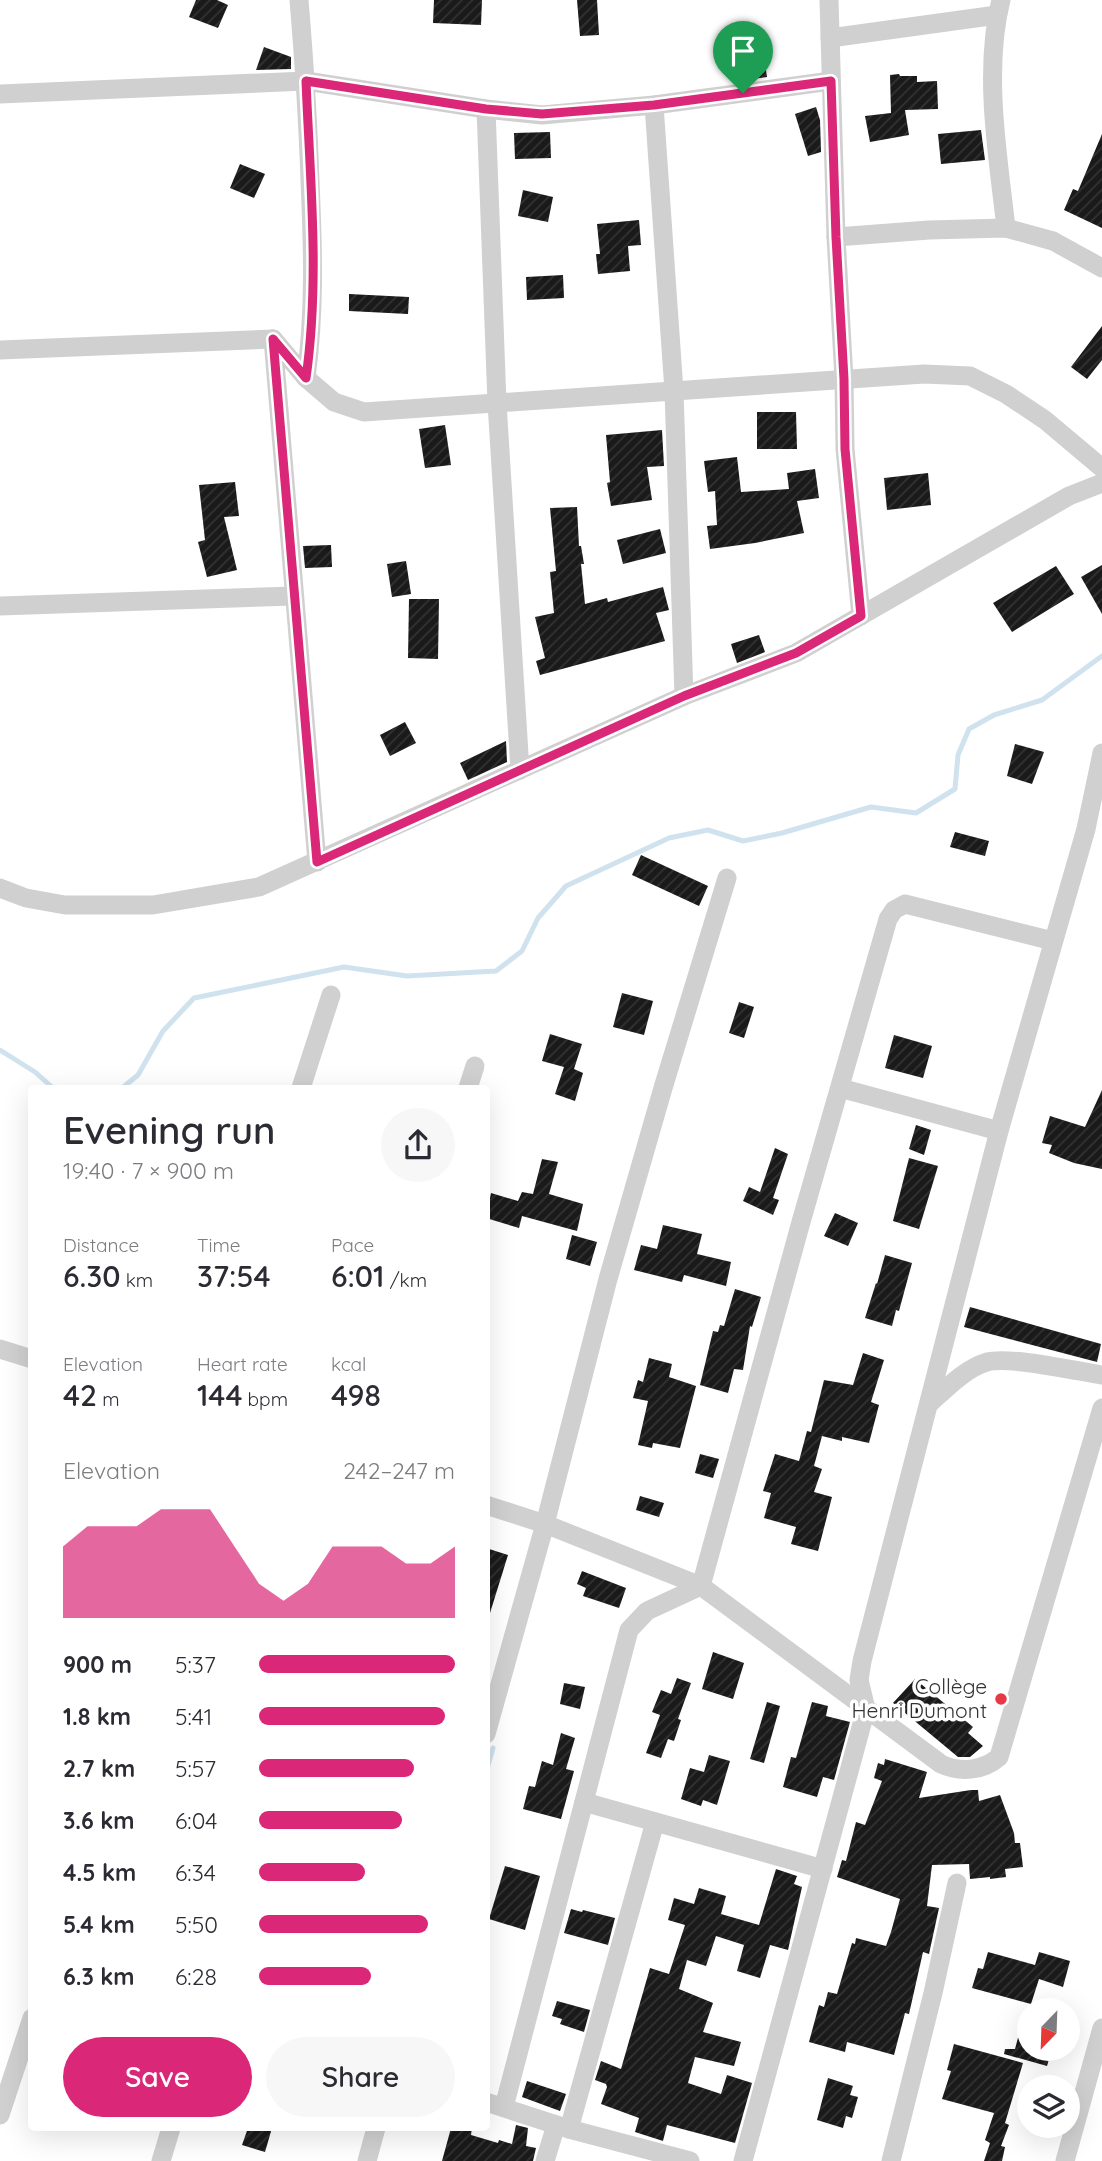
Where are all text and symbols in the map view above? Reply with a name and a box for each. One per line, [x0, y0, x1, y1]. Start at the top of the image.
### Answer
pin [713, 21, 773, 93]
icon: arrive [724, 32, 762, 70]
text: Evening run [63, 1106, 276, 1154]
button: share [381, 1108, 455, 1182]
text: 19:40 · 7 × 900 m [63, 1156, 234, 1185]
text: Distance [63, 1233, 139, 1257]
text: Time [197, 1233, 241, 1257]
text: Pace [331, 1233, 374, 1257]
text: 6.30 [63, 1257, 120, 1295]
text: 37:54 [197, 1257, 270, 1295]
text: 6:01 [331, 1257, 385, 1295]
text: km [120, 1268, 153, 1292]
text: /km [385, 1268, 427, 1292]
text: Elevation [63, 1352, 143, 1376]
text: Heart rate [197, 1352, 288, 1376]
text: kcal [331, 1352, 366, 1376]
text: 42 [63, 1376, 97, 1414]
text: 144 [197, 1376, 242, 1414]
text: 498 [331, 1376, 381, 1414]
text: m [97, 1387, 119, 1411]
text: bpm [242, 1387, 288, 1411]
text: Elevation [63, 1456, 160, 1485]
text: 242–247 m [343, 1456, 455, 1485]
text: 900 m [63, 1650, 132, 1679]
text: 5:37 [175, 1650, 216, 1679]
place label: Collège Henri Dumont [851, 1673, 987, 1723]
marker: Collège Henri Dumont [993, 1691, 1009, 1707]
text: 1.8 km [63, 1702, 131, 1731]
text: 5:41 [175, 1702, 212, 1731]
text: 2.7 km [63, 1754, 135, 1783]
text: 5:57 [175, 1754, 216, 1783]
text: 3.6 km [63, 1806, 135, 1835]
text: 6:04 [175, 1806, 217, 1835]
text: 4.5 km [63, 1858, 136, 1887]
text: 6:34 [175, 1858, 216, 1887]
text: 5.4 km [63, 1910, 135, 1939]
text: 5:50 [175, 1910, 218, 1939]
text: 6.3 km [63, 1962, 135, 1991]
text: 6:28 [175, 1962, 217, 1991]
north arrow [1017, 1998, 1080, 2062]
map controls [1017, 1998, 1080, 2138]
button: Save [63, 2037, 252, 2117]
button: Share [266, 2037, 455, 2117]
button: layers [1017, 2075, 1080, 2138]

